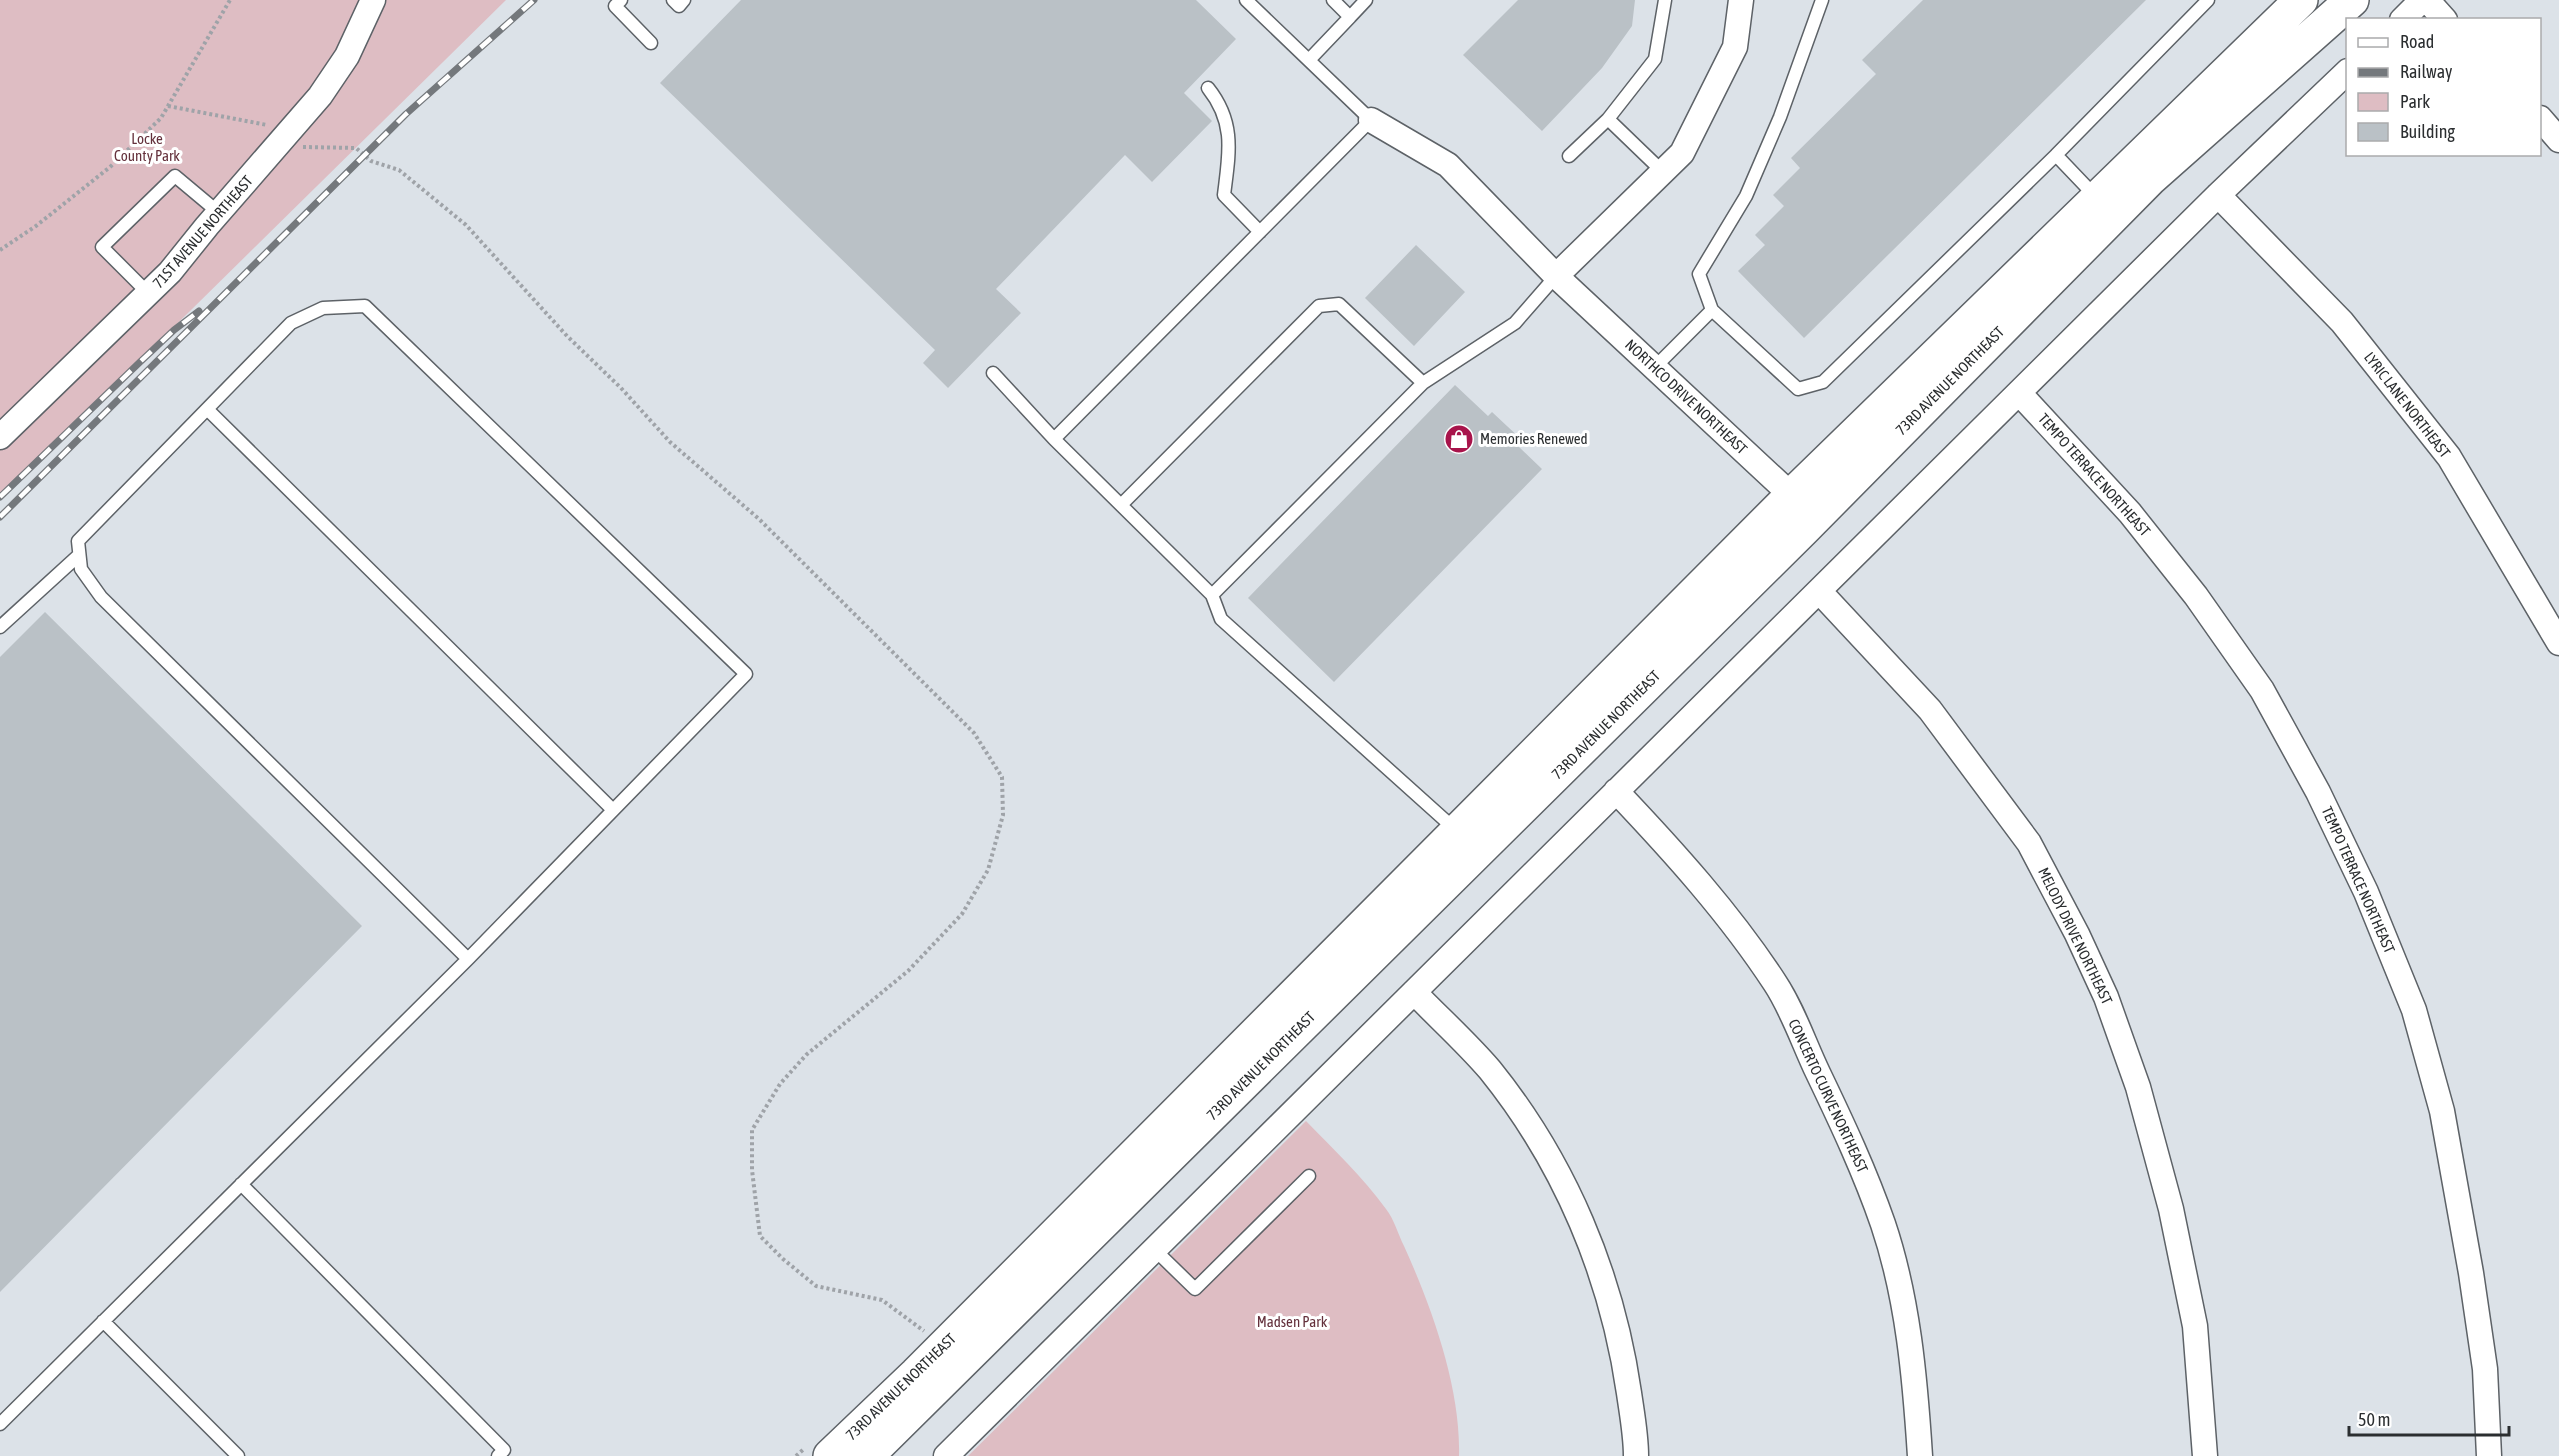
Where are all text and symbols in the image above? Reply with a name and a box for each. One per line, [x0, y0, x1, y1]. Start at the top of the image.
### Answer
legend [2346, 18, 2541, 156]
text: Road [2400, 31, 2434, 52]
text: Railway [2400, 61, 2452, 82]
text: Park [2400, 91, 2430, 112]
text: Building [2400, 121, 2455, 142]
park label: Locke County Park [114, 130, 180, 164]
street label: 71ST AVENUE NORTHEAST [149, 172, 256, 291]
street label: 73RD AVENUE NORTHEAST [1892, 323, 2008, 438]
street label: NORTHCO DRIVE NORTHEAST [1622, 336, 1751, 458]
street label: LYRIC LANE NORTHEAST [2361, 349, 2454, 461]
street label: TEMPO TERRACE NORTHEAST [2035, 410, 2154, 540]
shop icon: Memories Renewed [1443, 423, 1475, 455]
place label: Memories Renewed [1480, 430, 1588, 447]
street label: 73RD AVENUE NORTHEAST [1548, 667, 1664, 782]
street label: TEMPO TERRACE NORTHEAST [2318, 804, 2399, 956]
street label: MELODY DRIVE NORTHEAST [2035, 865, 2116, 1007]
street label: 73RD AVENUE NORTHEAST [1203, 1008, 1319, 1123]
street label: CONCERTO CURVE NORTHEAST [1785, 1016, 1872, 1176]
park label: Madsen Park [1257, 1313, 1328, 1330]
street label: 73RD AVENUE NORTHEAST [842, 1330, 959, 1443]
scale bar [2349, 1399, 2510, 1437]
text: 50 m [2358, 1409, 2390, 1430]

